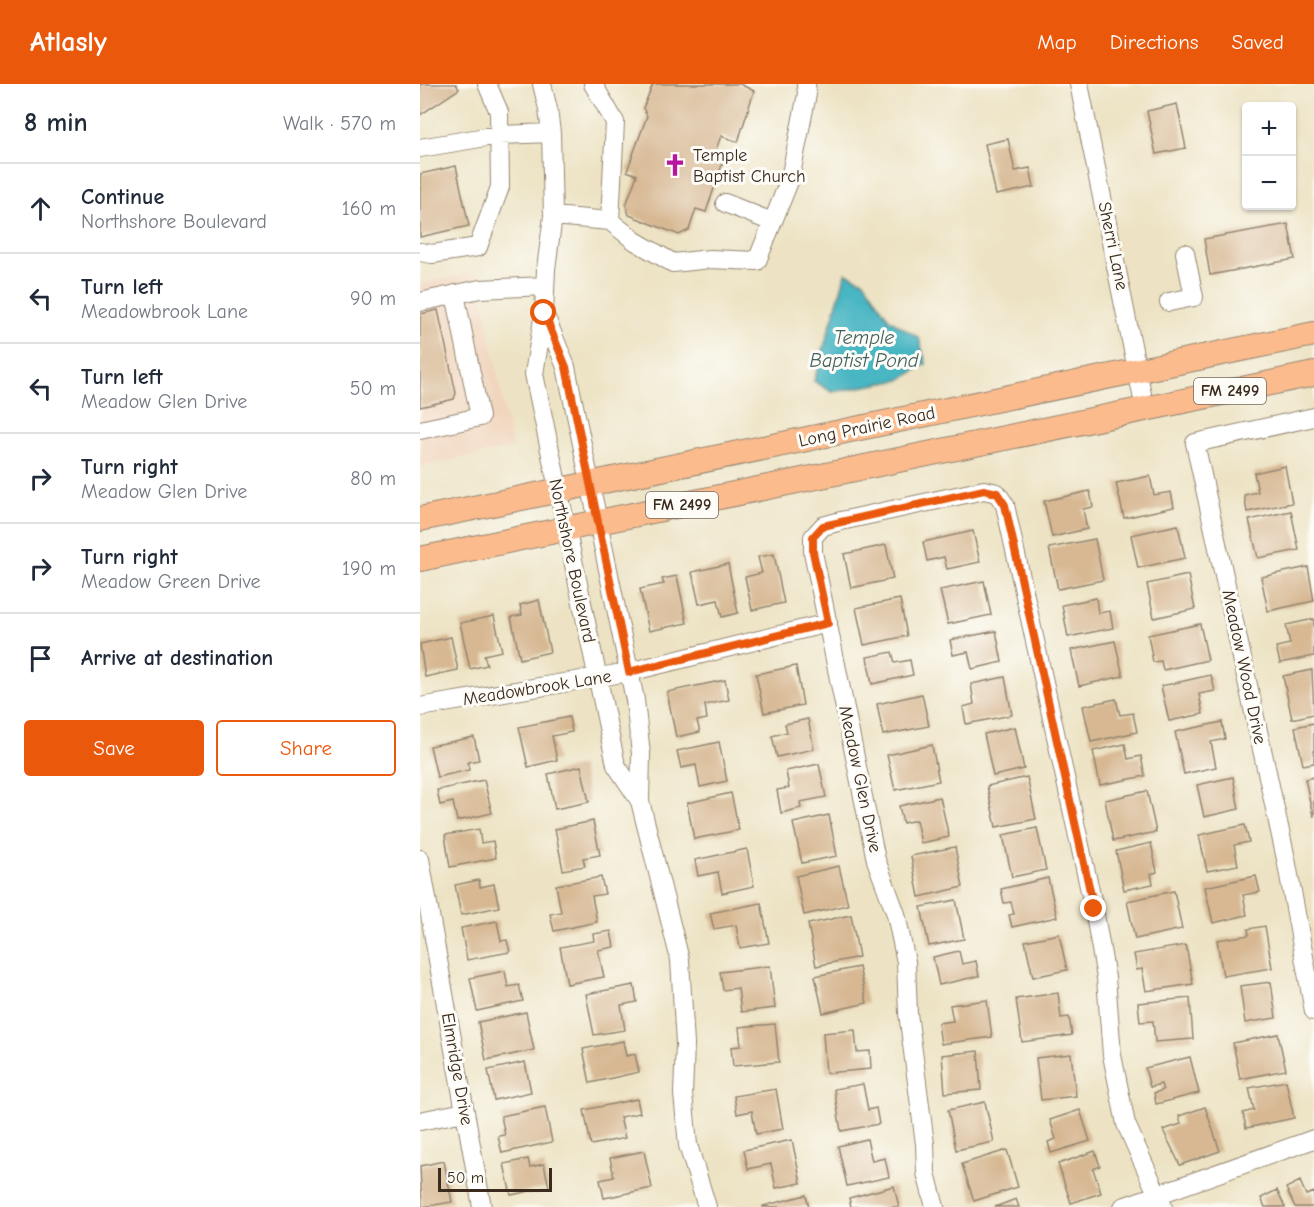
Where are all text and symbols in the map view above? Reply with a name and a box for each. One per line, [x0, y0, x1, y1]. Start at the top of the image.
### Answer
text: Atlasly [30, 26, 107, 58]
text: Map [1037, 30, 1077, 54]
text: Directions [1110, 30, 1199, 54]
text: Saved [1232, 30, 1284, 54]
map controls [1242, 102, 1296, 210]
button: + [1242, 102, 1296, 156]
text: 8 min [24, 108, 88, 138]
text: Walk · 570 m [283, 112, 396, 135]
place label: Temple Baptist Church [693, 145, 806, 187]
church icon: Temple Baptist Church [662, 152, 688, 178]
button: − [1242, 156, 1296, 210]
text: Continue [81, 184, 164, 210]
icon: ahead [24, 192, 57, 225]
text: 160 m [342, 197, 396, 220]
street label: Sherri Lane [1093, 200, 1133, 292]
text: Northshore Boulevard [81, 210, 267, 233]
text: Turn left [81, 274, 163, 300]
icon: left [24, 282, 57, 315]
text: 90 m [350, 287, 396, 310]
route start [530, 299, 556, 325]
text: Meadowbrook Lane [81, 300, 248, 323]
water label: Temple Baptist Pond [810, 326, 920, 372]
text: Turn left [81, 364, 163, 390]
icon: left [24, 372, 57, 405]
text: 50 m [350, 377, 396, 400]
road number: FM 2499 [1194, 378, 1266, 404]
text: Meadow Glen Drive [81, 390, 247, 413]
street label: Long Prairie Road [797, 402, 937, 452]
text: Turn right [81, 454, 178, 480]
icon: right [24, 462, 57, 495]
text: 80 m [350, 467, 396, 490]
street label: Northshore Boulevard [544, 477, 600, 645]
text: Meadow Glen Drive [81, 480, 247, 503]
road number: FM 2499 [646, 492, 718, 518]
text: Turn right [81, 544, 178, 570]
icon: right [24, 552, 57, 585]
text: 190 m [342, 557, 396, 580]
text: Meadow Green Drive [81, 570, 260, 593]
street label: Meadow Wood Drive [1217, 588, 1271, 746]
icon: arrive [24, 642, 57, 675]
text: Arrive at destination [81, 645, 273, 671]
street label: Meadowbrook Lane [461, 666, 613, 710]
street label: Meadow Glen Drive [834, 704, 886, 854]
button: Save [24, 720, 204, 776]
button: Share [216, 720, 396, 776]
route end [1080, 895, 1106, 921]
street label: Elmridge Drive [437, 1011, 477, 1127]
scale bar [438, 1165, 552, 1192]
text: 50 m [447, 1169, 484, 1187]

